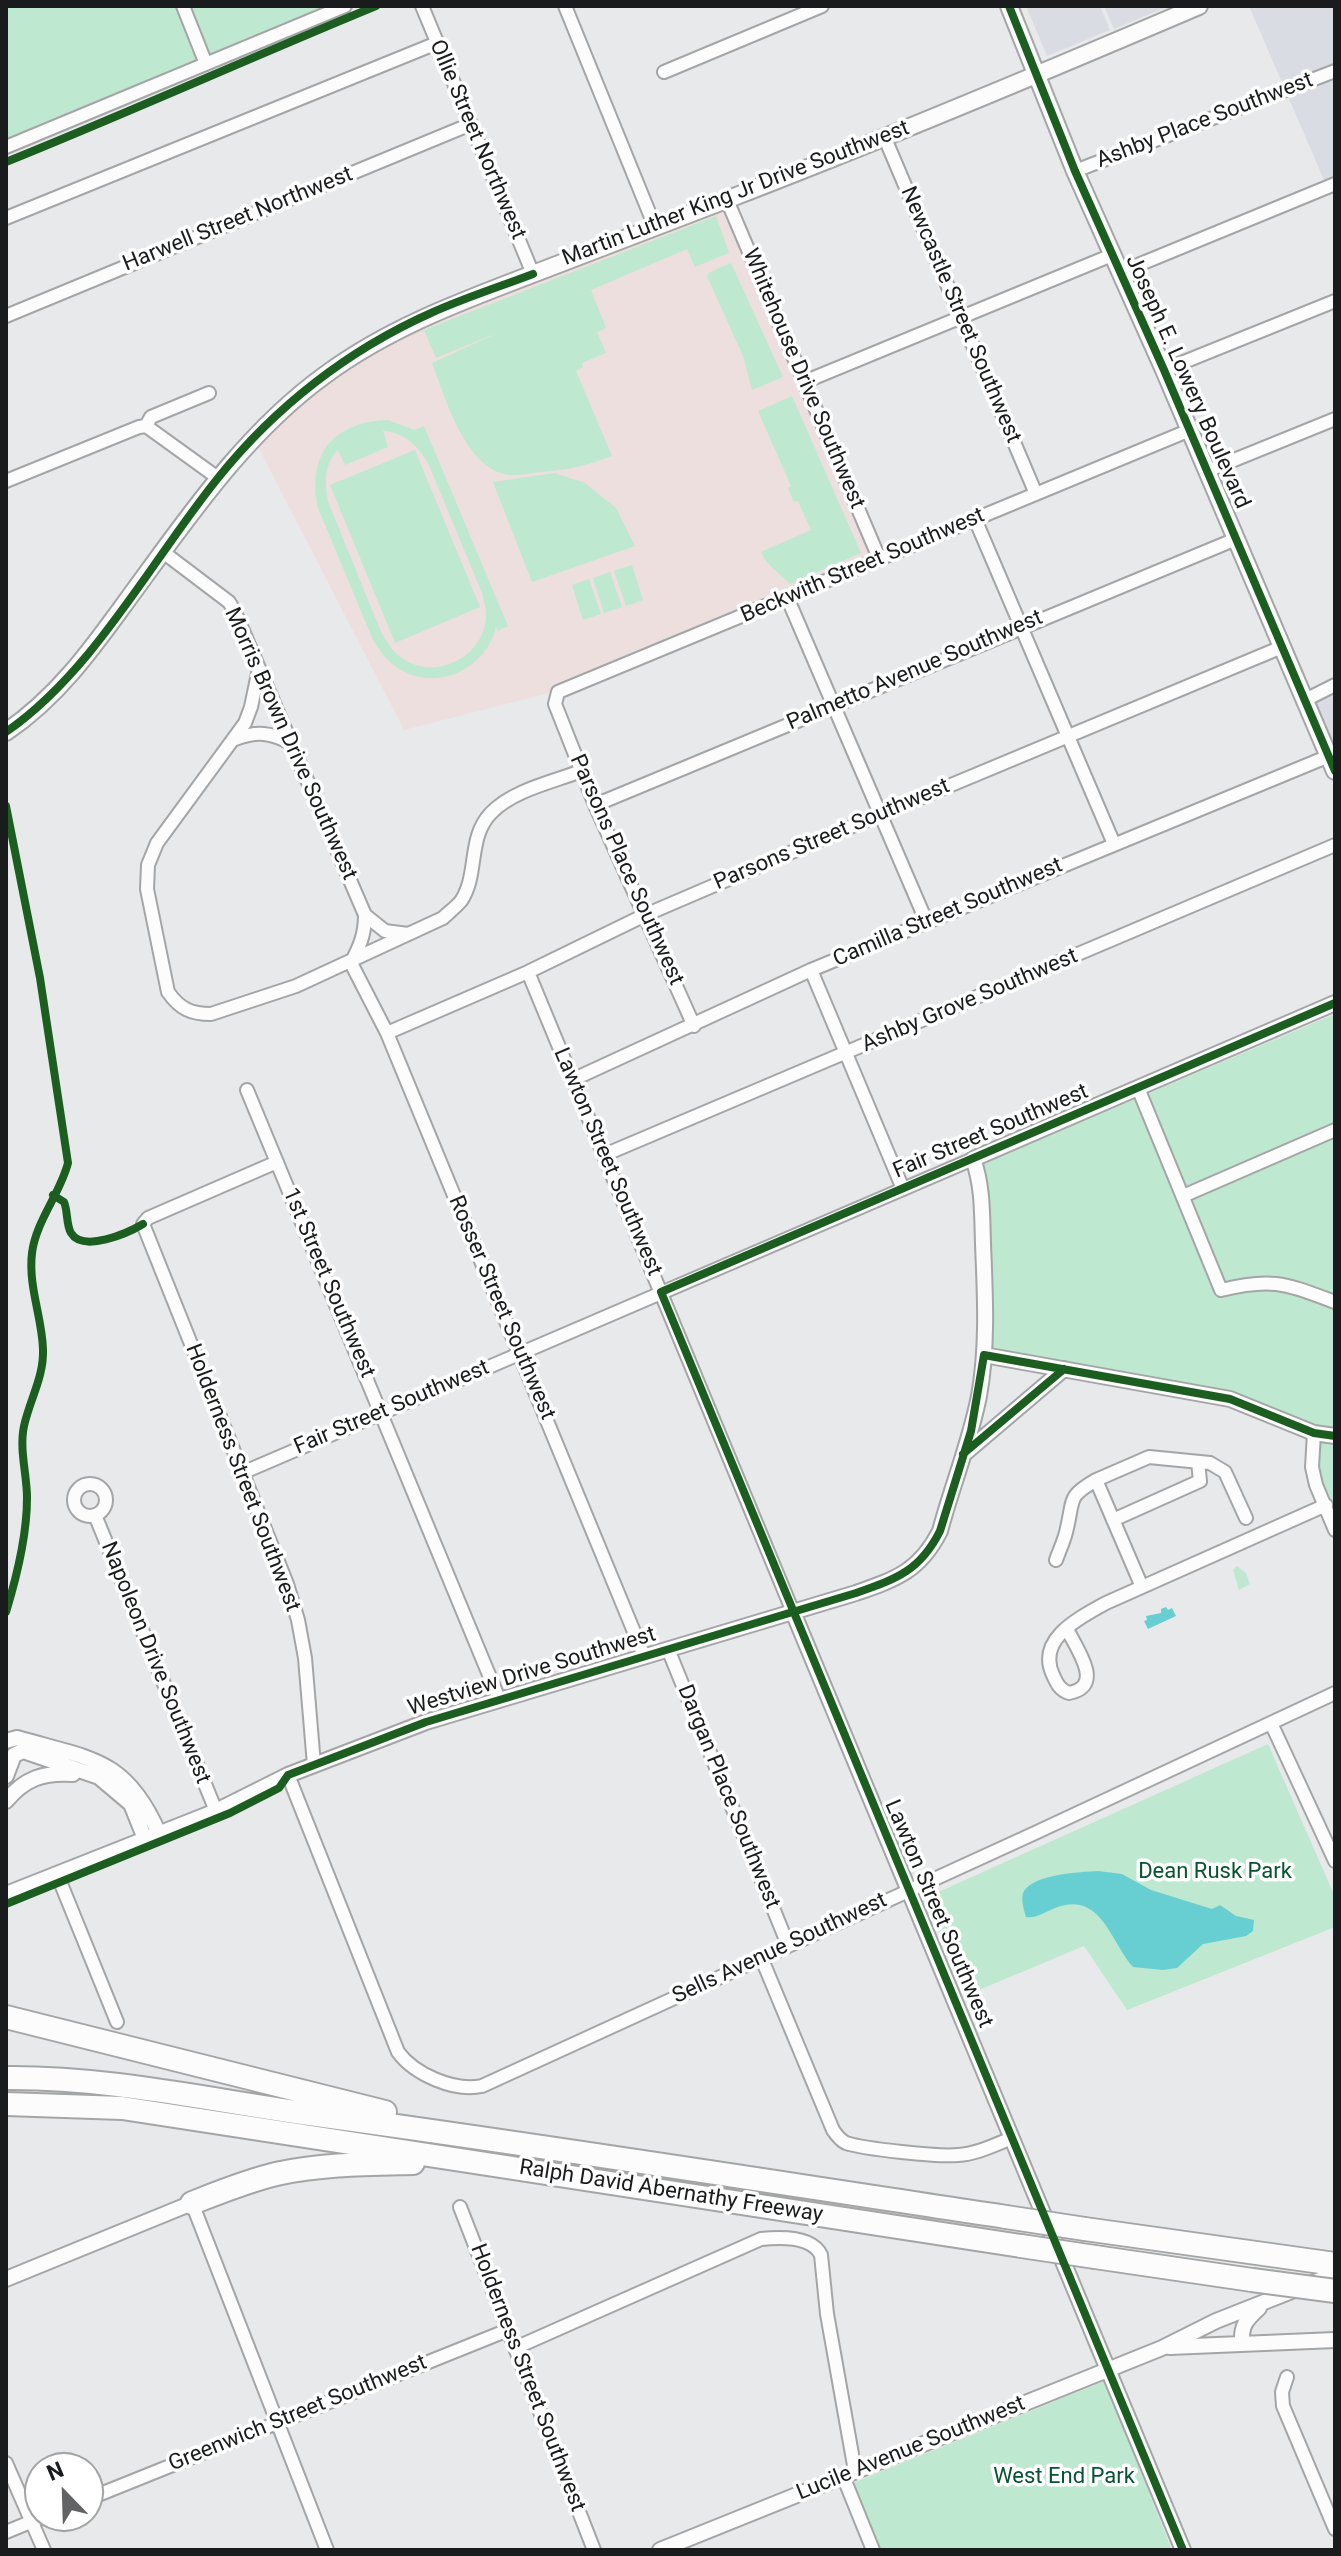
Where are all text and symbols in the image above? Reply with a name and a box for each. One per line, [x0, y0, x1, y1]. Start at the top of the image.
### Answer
street label: Ollie Street Northwest [423, 36, 531, 244]
street label: Ashby Place Southwest [1093, 68, 1317, 174]
street label: Martin Luther King Jr Drive Southwest [559, 115, 913, 273]
street label: Harwell Street Northwest [119, 162, 357, 278]
street label: Newcastle Street Southwest [894, 183, 1026, 447]
street label: Whitehouse Drive Southwest [736, 245, 870, 513]
street label: Joseph E. Lowery Boulevard [1119, 251, 1255, 513]
street label: Beckwith Street Southwest [737, 503, 989, 629]
street label: Morris Brown Drive Southwest [218, 604, 362, 884]
street label: Palmetto Avenue Southwest [783, 605, 1047, 737]
street label: Parsons Place Southwest [563, 751, 689, 989]
street label: Parsons Street Southwest [710, 773, 954, 897]
street label: Camilla Street Southwest [829, 853, 1067, 973]
street label: Ashby Grove Southwest [858, 944, 1082, 1058]
street label: Lawton Street Southwest [547, 1044, 667, 1280]
street label: Fair Street Southwest [890, 1079, 1092, 1185]
street label: 1st Street Southwest [276, 1184, 380, 1382]
street label: Rosser Street Southwest [442, 1192, 560, 1424]
street label: Holderness Street Southwest [179, 1341, 305, 1615]
street label: Fair Street Southwest [291, 1355, 493, 1461]
street label: Napoleon Drive Southwest [94, 1538, 216, 1788]
street label: Westview Drive Southwest [405, 1622, 659, 1722]
street label: Dargan Place Southwest [671, 1681, 785, 1913]
street label: Lawton Street Southwest [878, 1796, 998, 2032]
park label: Dean Rusk Park [1138, 1859, 1292, 1885]
street label: Sells Avenue Southwest [669, 1888, 891, 2010]
street label: Ralph David Abernathy Freeway [517, 2155, 825, 2229]
street label: Holderness Street Southwest [464, 2241, 590, 2515]
street label: Greenwich Street Southwest [165, 2350, 431, 2478]
street label: Lucile Avenue Southwest [793, 2391, 1029, 2507]
north arrow [24, 2452, 104, 2532]
text: N [43, 2457, 67, 2486]
park label: West End Park [993, 2464, 1135, 2490]

